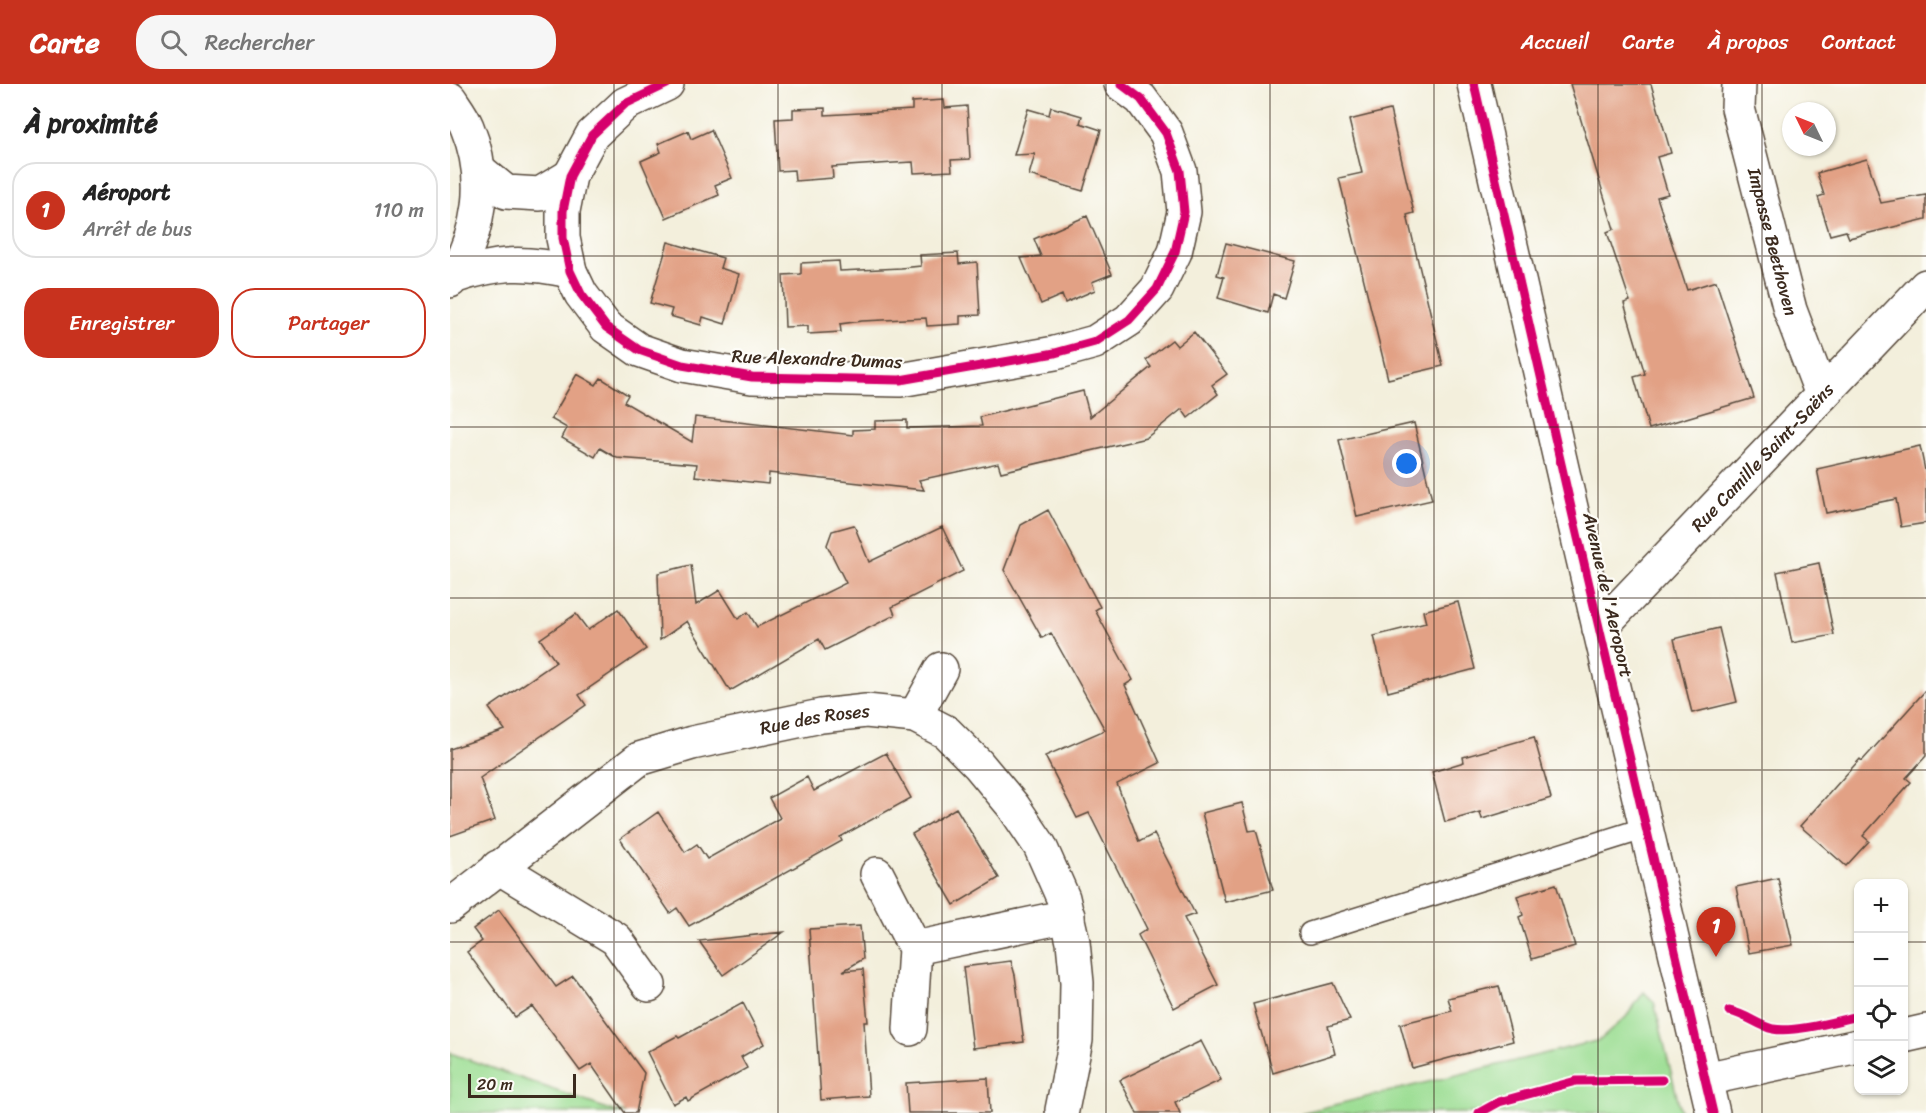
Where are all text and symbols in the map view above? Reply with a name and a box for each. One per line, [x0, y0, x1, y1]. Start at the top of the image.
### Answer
search box [136, 15, 556, 69]
text: Carte [30, 18, 100, 67]
text: Rechercher [205, 23, 314, 62]
text: Accueil [1521, 23, 1589, 61]
text: Carte [1622, 23, 1675, 61]
text: À propos [1708, 23, 1789, 61]
text: Contact [1822, 23, 1896, 61]
icon: search [157, 26, 190, 59]
text: À proximité [24, 100, 158, 146]
north arrow [1782, 102, 1836, 156]
street label: Impasse Beethoven [1738, 163, 1807, 321]
text: Aéroport [83, 173, 170, 212]
text: 1 [41, 193, 50, 228]
text: 110 m [374, 193, 424, 228]
text: Arrêt de bus [83, 212, 192, 247]
button: Enregistrer [24, 288, 219, 358]
button: Partager [231, 288, 426, 358]
street label: Rue Alexandre Dumas [731, 340, 903, 378]
street label: Rue Camille Saint-Saëns [1683, 375, 1843, 540]
your location [1392, 449, 1421, 478]
street label: Avenue de l'Aeroport [1573, 508, 1643, 681]
street label: Rue des Roses [757, 695, 872, 744]
map controls [1854, 879, 1908, 1095]
button: + [1854, 879, 1908, 933]
pin: 1 [1696, 908, 1736, 957]
button: − [1854, 933, 1908, 987]
button: locate [1854, 987, 1908, 1041]
button: layers [1854, 1041, 1908, 1095]
text: 20 m [477, 1070, 513, 1099]
scale bar [468, 1071, 576, 1098]

